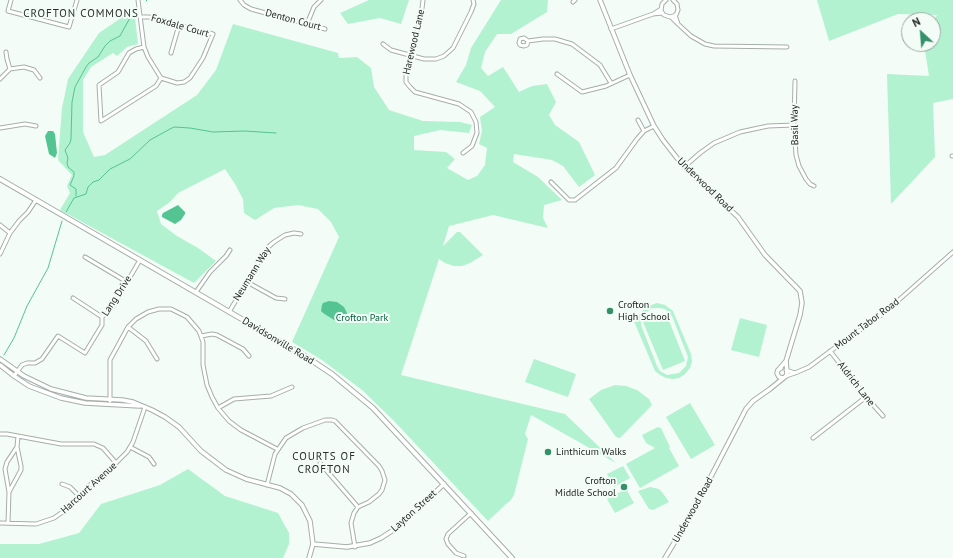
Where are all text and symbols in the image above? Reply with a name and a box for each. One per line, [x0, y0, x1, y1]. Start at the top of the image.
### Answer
district label: CROFTON COMMONS [23, 7, 139, 21]
street label: Denton Court [264, 7, 322, 33]
street label: Harewood Lane [401, 8, 427, 76]
street label: Foxdale Court [150, 12, 210, 40]
north arrow [901, 12, 941, 52]
text: N [910, 14, 922, 30]
street label: Basil Way [789, 105, 801, 145]
street label: Underwood Road [675, 155, 735, 215]
street label: Neumann Way [231, 245, 273, 303]
street label: Lang Drive [99, 274, 135, 318]
street label: Mount Tabor Road [832, 296, 902, 352]
place label: Crofton High School [618, 299, 670, 322]
marker: Crofton High School [605, 306, 615, 316]
park label: Crofton Park [336, 312, 388, 324]
street label: Davidsonville Road [240, 315, 316, 367]
street label: Aldrich Lane [835, 359, 877, 409]
place label: Linthicum Walks [556, 446, 626, 458]
marker: Linthicum Walks [543, 447, 553, 457]
district label: COURTS OF CROFTON [292, 450, 356, 476]
street label: Harcourt Avenue [59, 460, 119, 516]
place label: Crofton Middle School [555, 475, 616, 498]
street label: Underwood Road [670, 475, 716, 545]
marker: Crofton Middle School [619, 482, 629, 492]
street label: Layton Street [389, 488, 439, 534]

